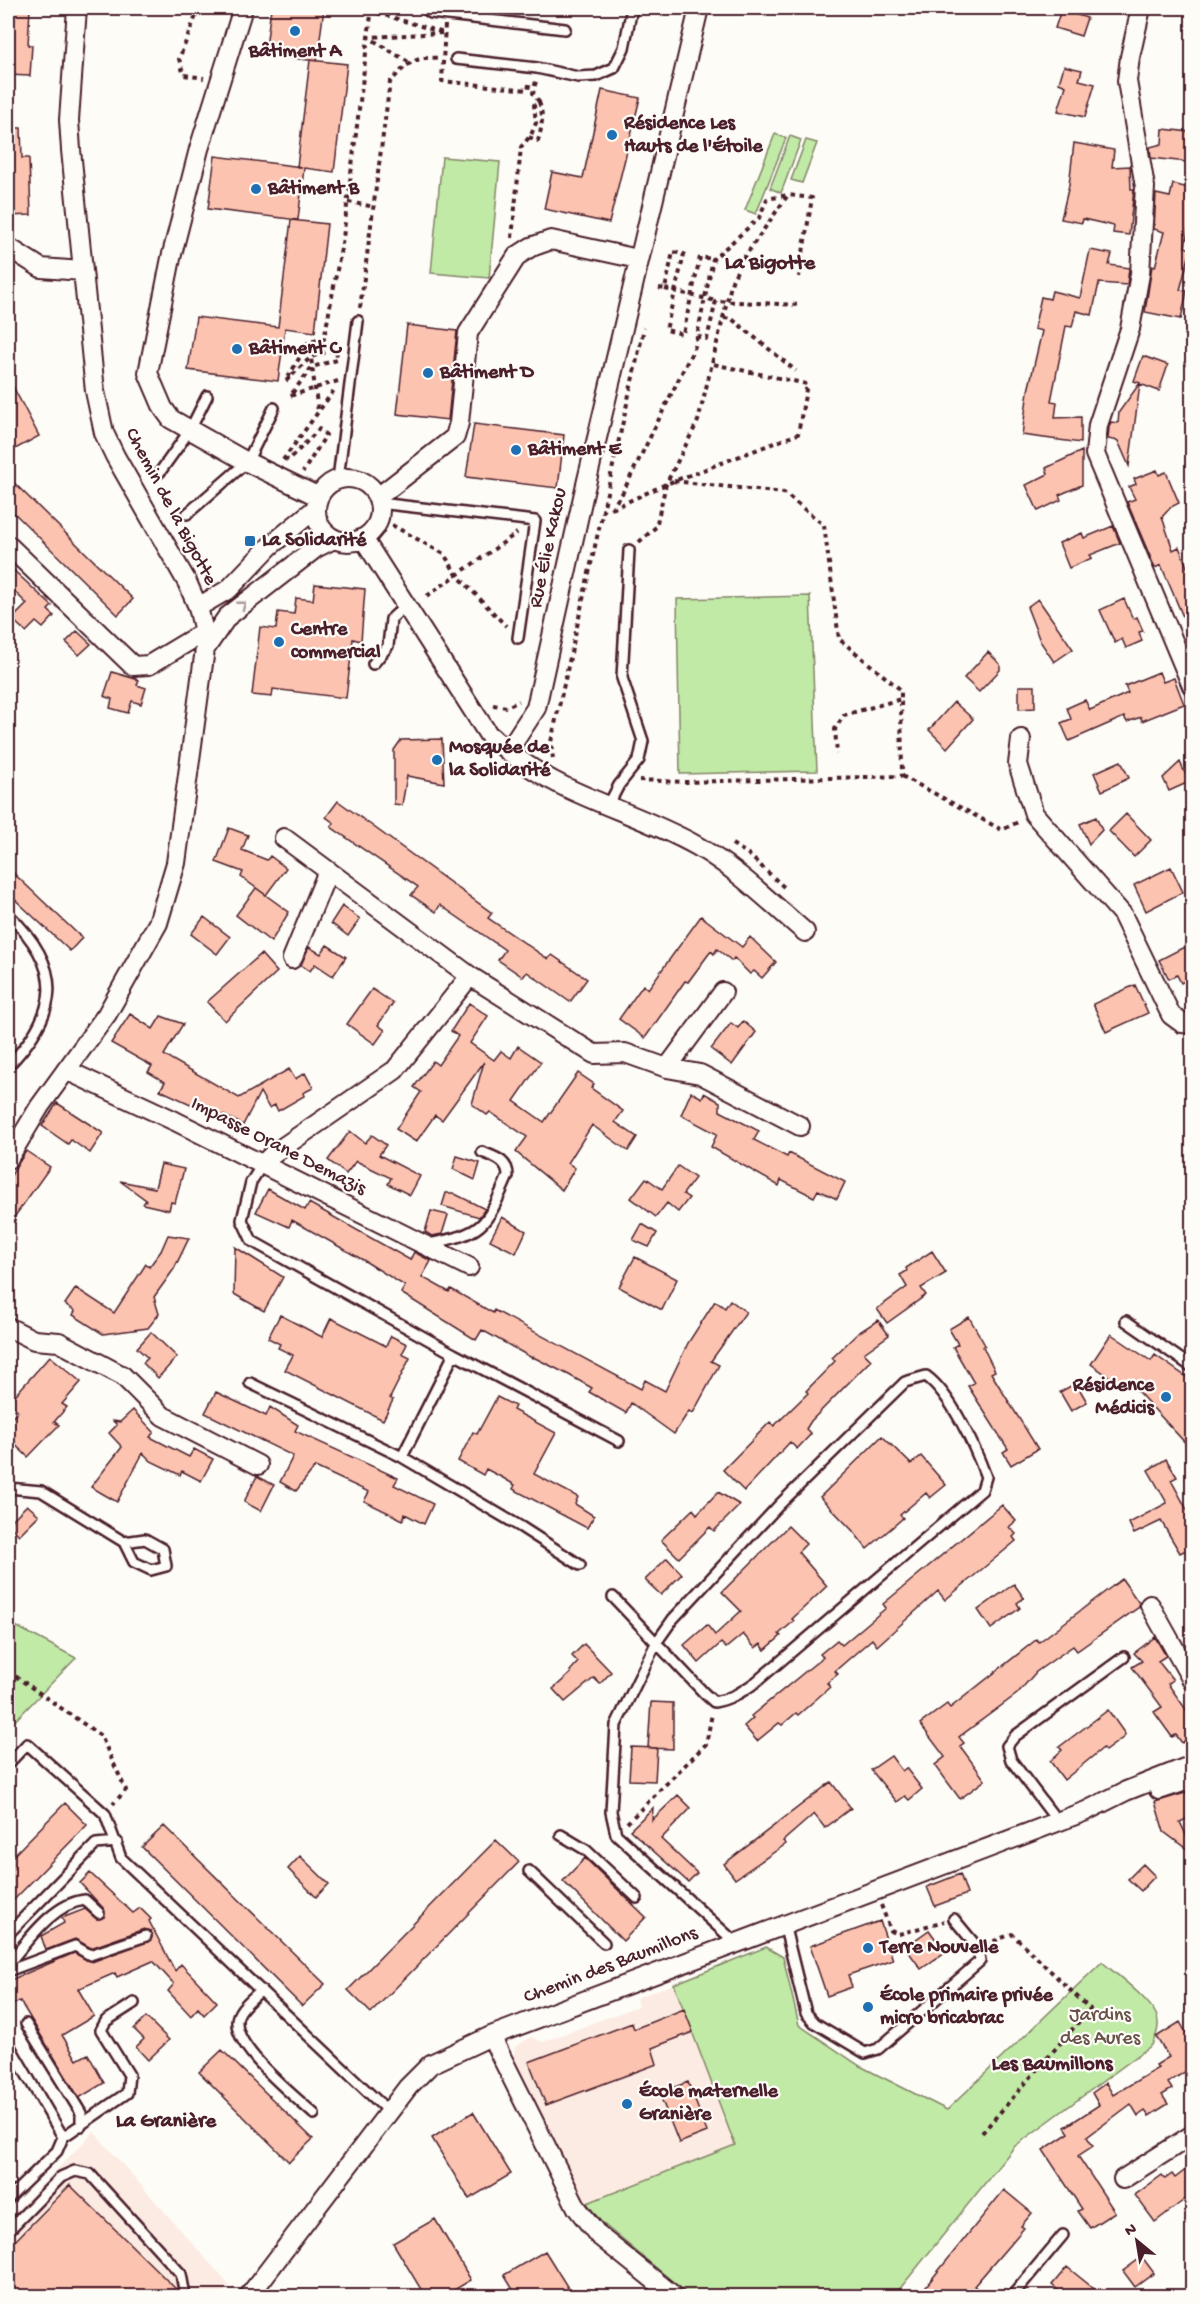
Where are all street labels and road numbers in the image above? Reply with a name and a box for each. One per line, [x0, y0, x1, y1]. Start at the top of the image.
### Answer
street label: Chemin de la Bigotte [119, 424, 221, 590]
street label: Rue Élie Kakou [524, 485, 573, 610]
street label: Impasse Orane Demazis [186, 1093, 370, 1202]
street label: Chemin des Baumillons [521, 1922, 702, 2010]

